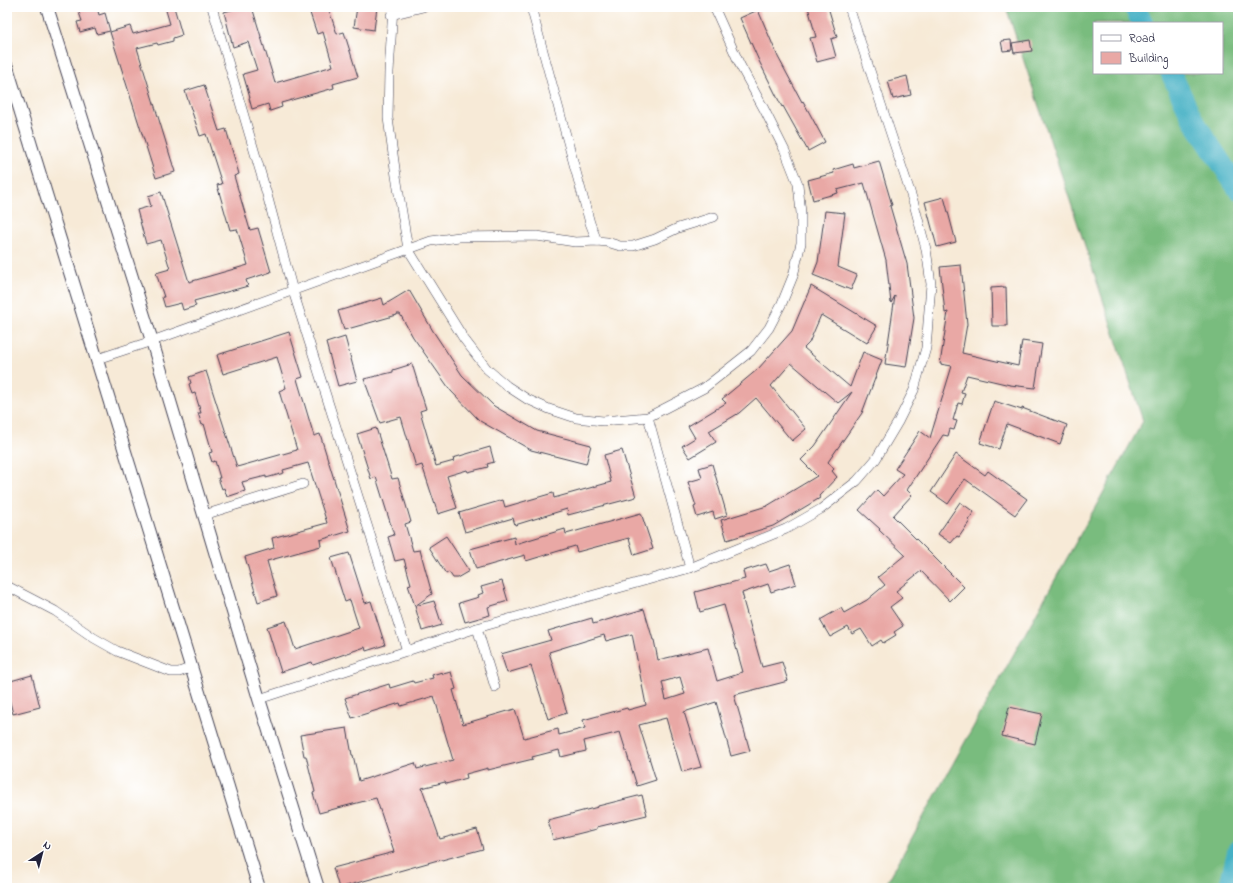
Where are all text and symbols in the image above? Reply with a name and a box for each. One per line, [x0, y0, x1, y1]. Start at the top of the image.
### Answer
legend [1093, 22, 1223, 74]
text: Road [1129, 30, 1155, 48]
text: Building [1128, 50, 1168, 69]
north arrow [22, 833, 62, 873]
text: N [40, 837, 55, 854]

